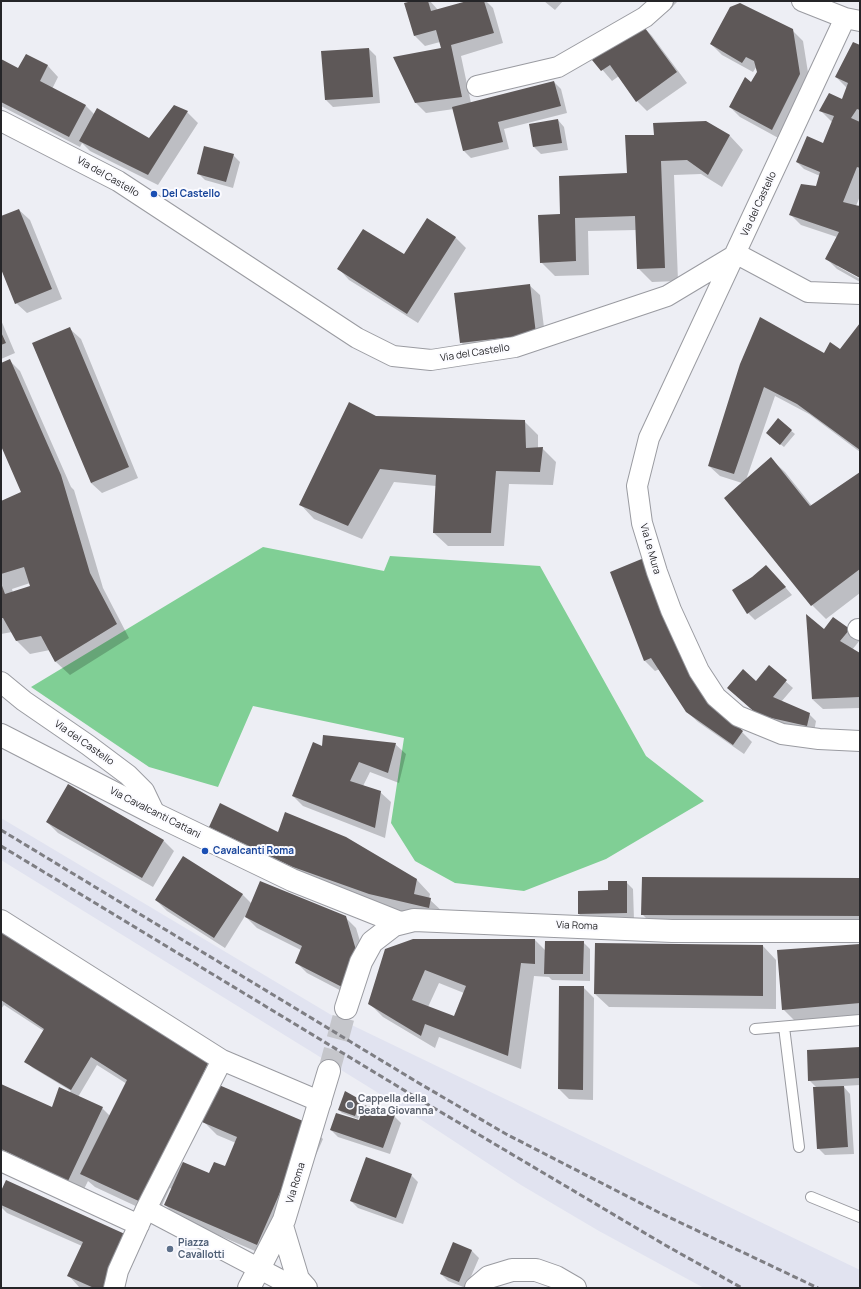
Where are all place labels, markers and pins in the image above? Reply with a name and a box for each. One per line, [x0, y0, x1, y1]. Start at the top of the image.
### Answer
place label: Del Castello [162, 188, 220, 200]
marker: Del Castello [149, 189, 159, 199]
place label: Cavalcanti Roma [213, 845, 294, 857]
marker: Cavalcanti Roma [200, 846, 210, 856]
place label: Cappella della Beata Giovanna [358, 1093, 433, 1116]
marker: Cappella della Beata Giovanna [345, 1100, 355, 1110]
place label: Piazza Cavallotti [178, 1237, 225, 1260]
marker: Piazza Cavallotti [165, 1244, 175, 1254]

